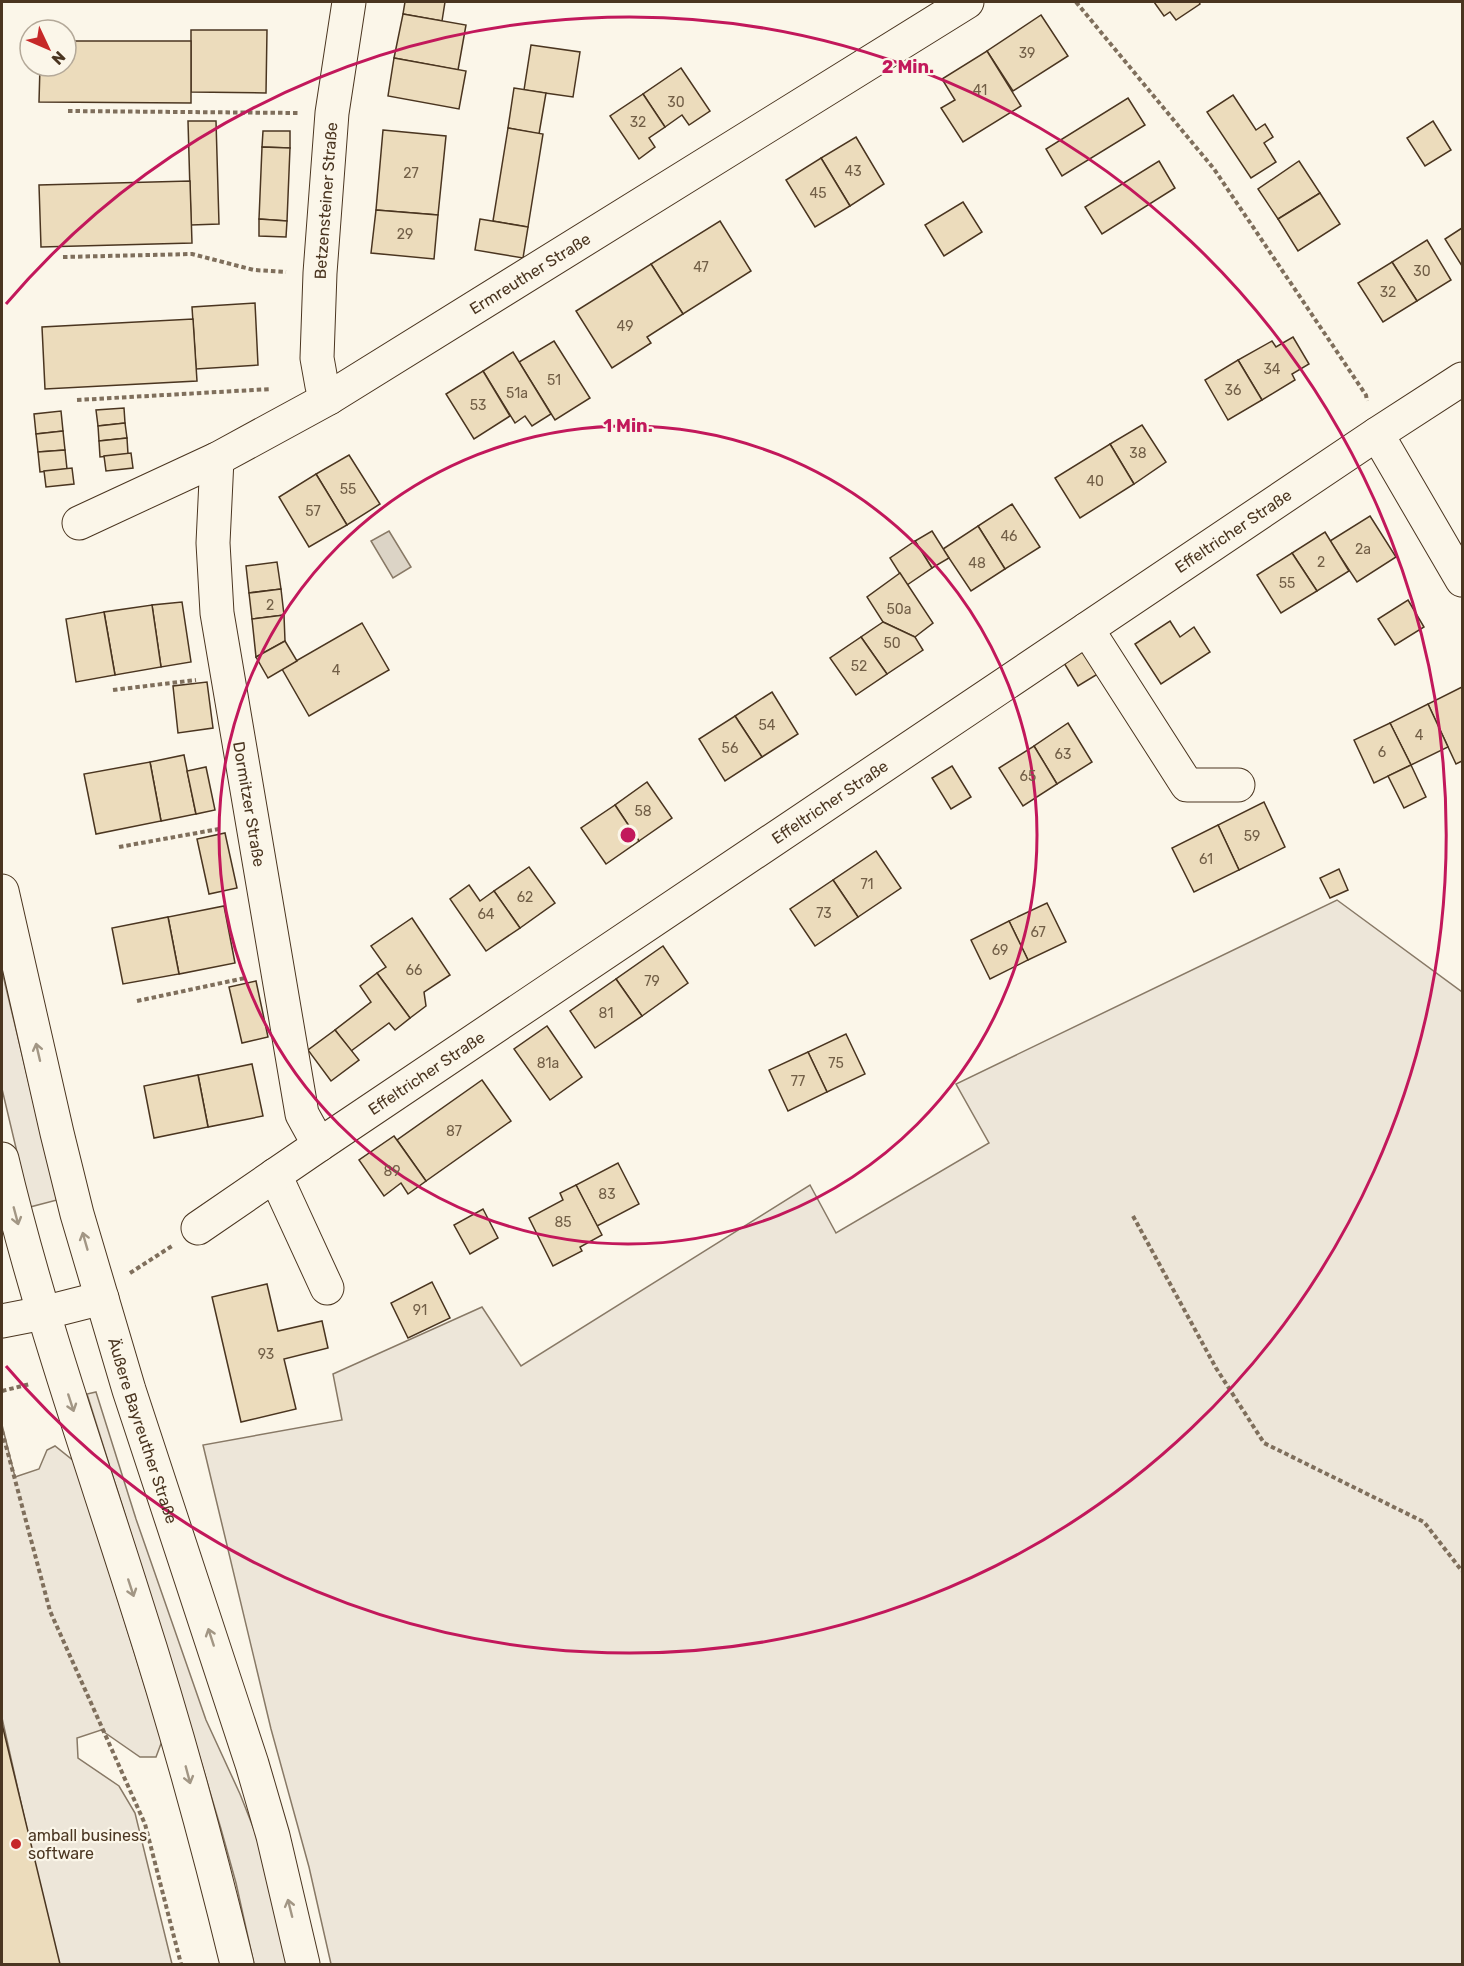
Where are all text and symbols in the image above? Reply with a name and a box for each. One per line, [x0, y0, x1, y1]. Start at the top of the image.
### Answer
north arrow [18, 18, 78, 78]
house number: 39 [1019, 45, 1035, 62]
text: N [48, 47, 69, 69]
text: 2 Min. [882, 56, 934, 78]
house number: 41 [973, 82, 987, 99]
house number: 30 [667, 94, 685, 111]
house number: 32 [630, 114, 646, 131]
street label: Betzensteiner Straße [310, 121, 341, 280]
house number: 43 [844, 163, 862, 180]
house number: 27 [403, 165, 419, 182]
house number: 45 [809, 185, 827, 202]
house number: 29 [397, 226, 413, 243]
street label: Ermreuther Straße [466, 229, 594, 318]
house number: 47 [693, 259, 709, 276]
house number: 30 [1413, 263, 1431, 280]
house number: 32 [1380, 284, 1396, 301]
house number: 49 [617, 318, 633, 335]
house number: 34 [1263, 361, 1281, 378]
house number: 51 [547, 372, 561, 389]
house number: 36 [1225, 382, 1241, 399]
house number: 51a [506, 385, 528, 402]
house number: 53 [470, 397, 486, 414]
text: 1 Min. [603, 415, 653, 437]
house number: 38 [1129, 445, 1147, 462]
house number: 40 [1086, 473, 1104, 490]
house number: 55 [340, 481, 356, 498]
street label: Effeltricher Straße [1171, 485, 1295, 577]
house number: 57 [305, 503, 321, 520]
house number: 46 [1000, 528, 1018, 545]
house number: 2a [1355, 541, 1371, 558]
house number: 2 [1317, 554, 1325, 571]
house number: 48 [968, 555, 986, 572]
house number: 55 [1279, 575, 1295, 592]
house number: 2 [266, 597, 274, 614]
house number: 50a [887, 601, 911, 618]
house number: 50 [883, 635, 901, 652]
house number: 52 [851, 658, 867, 675]
house number: 4 [332, 662, 341, 679]
house number: 54 [758, 717, 776, 734]
house number: 4 [1415, 727, 1424, 744]
street label: Dormitzer Straße [229, 740, 269, 868]
house number: 56 [722, 740, 738, 757]
house number: 6 [1378, 744, 1386, 761]
house number: 63 [1055, 746, 1071, 763]
street label: Effeltricher Straße [768, 756, 892, 848]
house number: 65 [1020, 768, 1036, 785]
house number: 58 [634, 803, 652, 820]
centre of rings [618, 825, 638, 845]
house number: 59 [1244, 828, 1260, 845]
house number: 61 [1199, 851, 1213, 868]
house number: 71 [860, 876, 874, 893]
house number: 62 [517, 889, 533, 906]
house number: 73 [816, 905, 832, 922]
house number: 64 [477, 906, 495, 923]
house number: 67 [1030, 924, 1046, 941]
house number: 69 [992, 942, 1008, 959]
house number: 66 [406, 962, 422, 979]
house number: 79 [644, 973, 660, 990]
house number: 81 [599, 1005, 613, 1022]
street label: Effeltricher Straße [364, 1027, 488, 1119]
one-way arrow [31, 1043, 43, 1062]
house number: 81a [537, 1055, 559, 1072]
house number: 75 [828, 1055, 844, 1072]
house number: 77 [791, 1073, 805, 1090]
house number: 87 [446, 1123, 462, 1140]
house number: 89 [383, 1163, 401, 1180]
house number: 83 [598, 1186, 616, 1203]
one-way arrow [11, 1206, 22, 1225]
house number: 85 [554, 1214, 572, 1231]
one-way arrow [79, 1232, 90, 1251]
house number: 91 [413, 1302, 427, 1319]
street label: Äußere Bayreuther Straße [105, 1335, 182, 1526]
house number: 93 [258, 1346, 274, 1363]
one-way arrow [66, 1393, 77, 1412]
one-way arrow [127, 1578, 138, 1597]
one-way arrow [204, 1628, 215, 1647]
one-way arrow [183, 1765, 194, 1784]
place label: amball business software [28, 1826, 147, 1863]
marker: amball business software [9, 1837, 23, 1851]
one-way arrow [283, 1898, 295, 1917]

